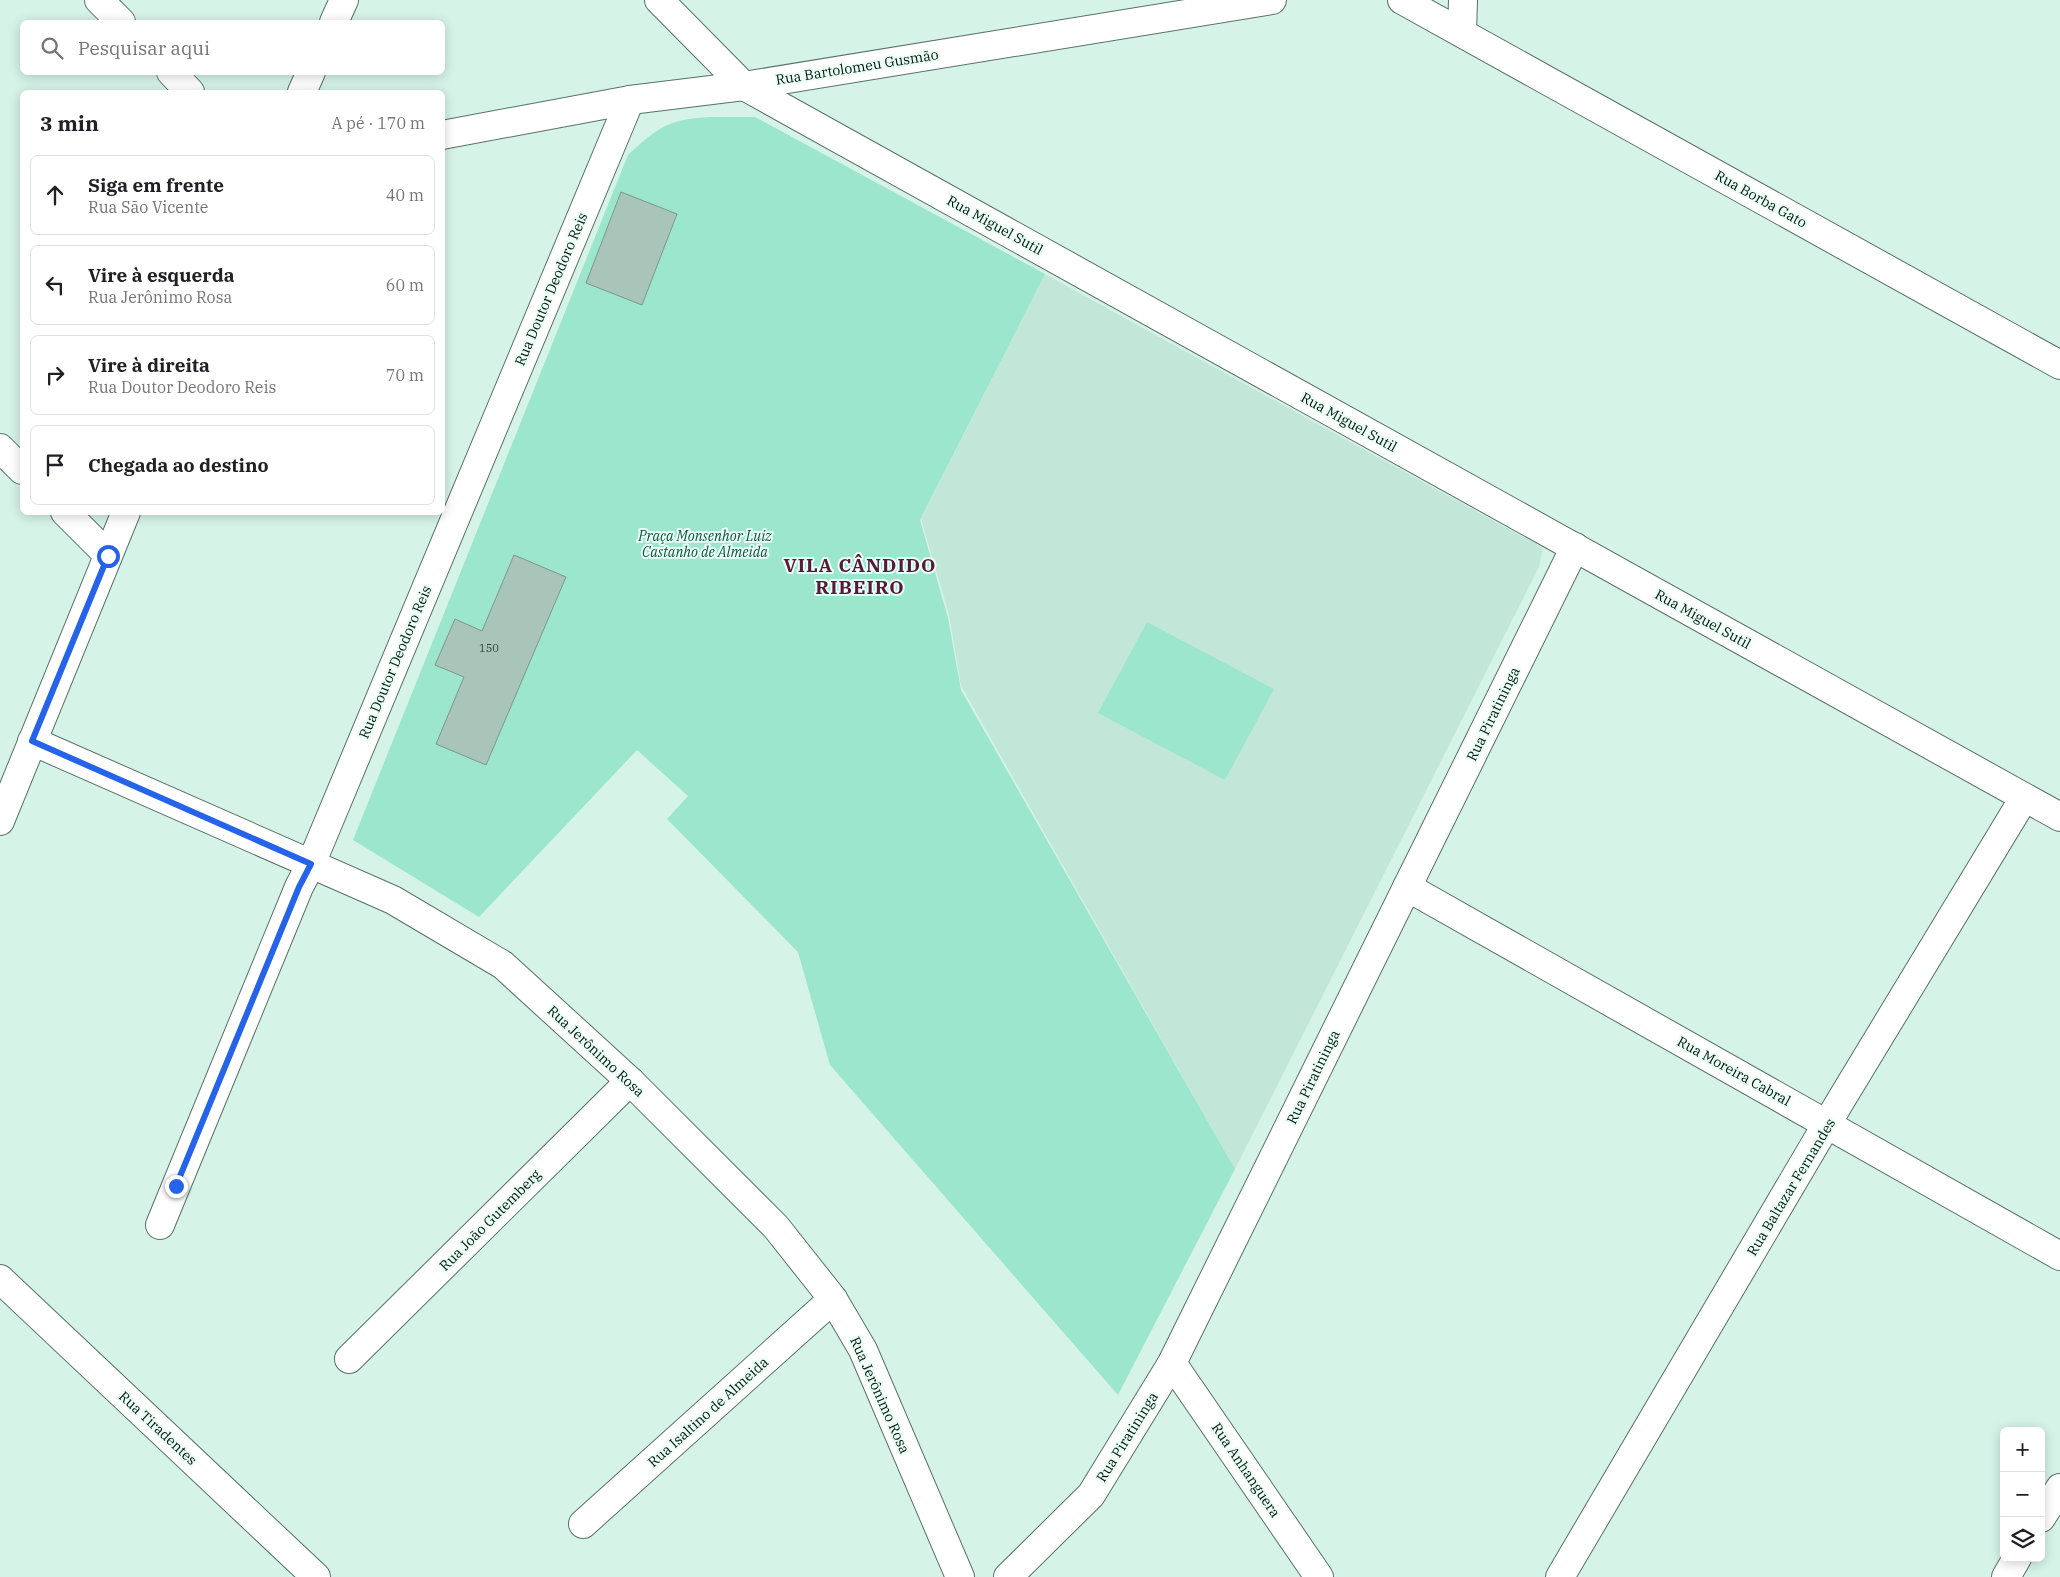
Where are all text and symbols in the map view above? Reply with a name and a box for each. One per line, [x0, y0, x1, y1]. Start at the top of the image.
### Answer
search box [20, 20, 445, 75]
icon: search [38, 34, 66, 62]
text: Pesquisar aqui [78, 36, 210, 60]
street label: Rua Bartolomeu Gusmão [774, 45, 940, 89]
text: 3 min [40, 109, 99, 137]
text: A pé · 170 m [331, 113, 425, 133]
street label: Rua Borba Gato [1712, 166, 1810, 232]
text: Siga em frente [88, 173, 224, 197]
icon: ahead [41, 181, 69, 209]
text: 40 m [386, 185, 424, 205]
street label: Rua Miguel Sutil [944, 191, 1046, 259]
text: Rua São Vicente [88, 197, 208, 217]
street label: Rua Doutor Deodoro Reis [511, 210, 592, 368]
text: Vire à esquerda [88, 263, 235, 287]
icon: left [41, 271, 69, 299]
text: 60 m [386, 275, 424, 295]
text: Rua Jerônimo Rosa [88, 287, 232, 307]
text: Vire à direita [88, 353, 210, 377]
icon: right [41, 361, 69, 389]
text: 70 m [386, 365, 424, 385]
text: Rua Doutor Deodoro Reis [88, 377, 276, 397]
street label: Rua Miguel Sutil [1298, 388, 1400, 456]
icon: arrive [41, 451, 69, 479]
text: Chegada ao destino [88, 453, 269, 477]
park label: Praça Monsenhor Luiz Castanho de Almeida [637, 527, 772, 561]
route start [97, 545, 120, 568]
district label: VILA CÂNDIDO RIBEIRO [783, 553, 937, 599]
street label: Rua Doutor Deodoro Reis [355, 583, 436, 741]
street label: Rua Miguel Sutil [1652, 585, 1754, 653]
house number: 150 [479, 641, 499, 655]
street label: Rua Piratininga [1462, 664, 1524, 764]
street label: Rua Jerônimo Rosa [544, 1001, 649, 1101]
street label: Rua Piratininga [1282, 1027, 1344, 1127]
street label: Rua Moreira Cabral [1674, 1032, 1794, 1110]
street label: Rua Baltazar Fernandes [1743, 1115, 1839, 1259]
street label: Rua João Gutemberg [435, 1165, 545, 1275]
route end [165, 1175, 188, 1198]
street label: Rua Jerônimo Rosa [846, 1334, 914, 1457]
street label: Rua Isaltino de Almeida [644, 1353, 772, 1471]
street label: Rua Tiradentes [115, 1387, 201, 1469]
street label: Rua Piratininga [1092, 1388, 1162, 1485]
street label: Rua Anhanguera [1208, 1419, 1285, 1521]
map controls [2000, 1427, 2045, 1562]
button: + [2000, 1427, 2045, 1472]
button: − [2000, 1472, 2045, 1517]
button: layers [2000, 1517, 2045, 1562]

